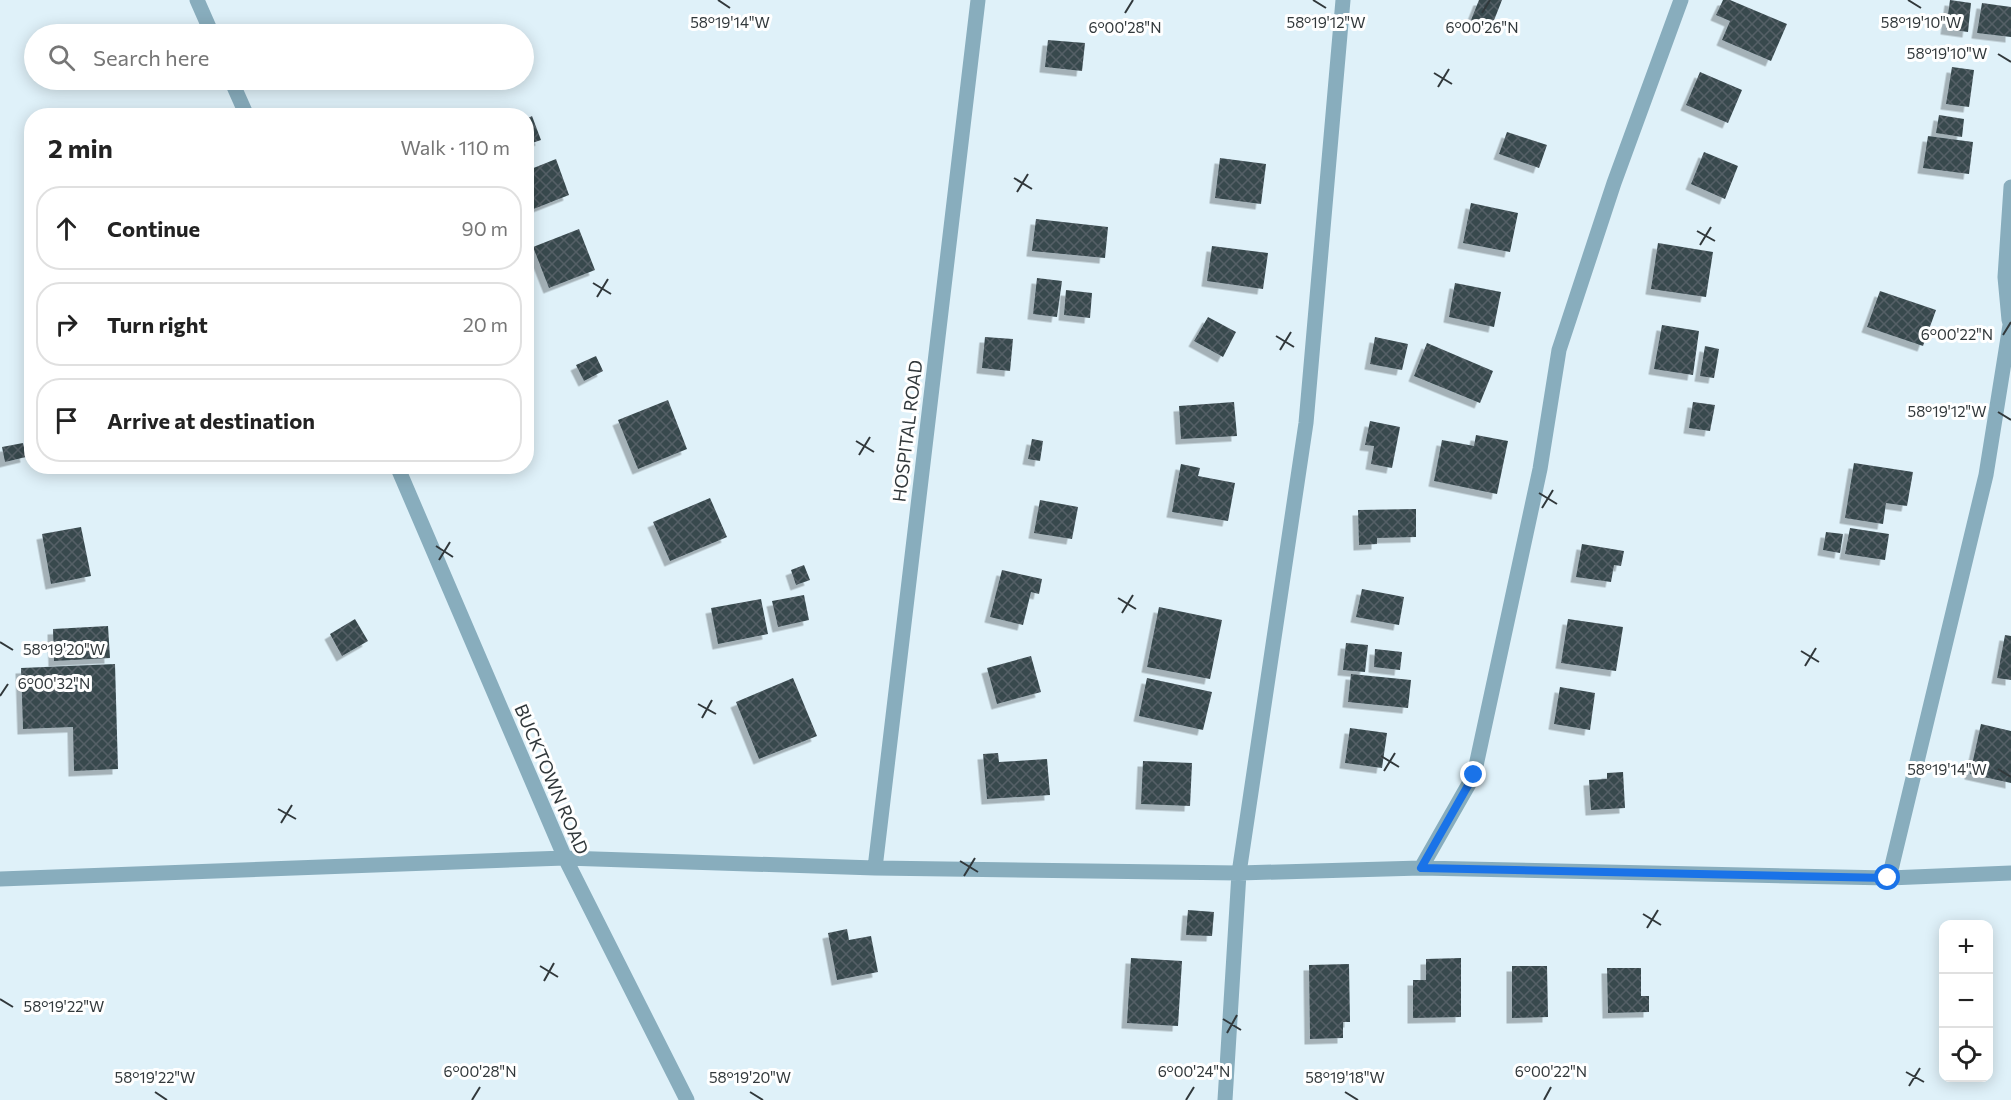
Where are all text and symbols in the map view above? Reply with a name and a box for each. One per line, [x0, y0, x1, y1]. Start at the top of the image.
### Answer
text: 58°19'14"W [690, 13, 770, 31]
text: 58°19'12"W [1287, 13, 1365, 31]
text: 58°19'10"W [1881, 13, 1961, 31]
text: 6°00'28"N [1088, 18, 1162, 36]
text: 6°00'26"N [1445, 18, 1519, 36]
search box [24, 24, 534, 90]
icon: search [45, 41, 78, 74]
text: Search here [93, 44, 209, 71]
text: 58°19'10"W [1907, 44, 1987, 62]
text: 2 min [48, 132, 113, 163]
text: Walk · 110 m [400, 135, 510, 159]
icon: ahead [50, 212, 83, 245]
text: Continue [107, 215, 200, 242]
text: 90 m [462, 216, 508, 240]
icon: right [50, 308, 83, 341]
text: Turn right [107, 311, 208, 338]
text: 20 m [463, 312, 508, 336]
text: 6°00'22"N [1921, 325, 1993, 343]
street label: HOSPITAL ROAD [887, 359, 927, 503]
text: 58°19'12"W [1908, 402, 1986, 420]
icon: arrive [50, 404, 83, 437]
text: Arrive at destination [107, 407, 315, 434]
text: 58°19'20"W [23, 640, 105, 658]
text: 6°00'32"N [18, 674, 90, 692]
street label: BUCKTOWN ROAD [510, 700, 594, 858]
text: 58°19'14"W [1907, 760, 1987, 778]
route end [1460, 761, 1486, 787]
route start [1874, 864, 1900, 890]
map controls [1939, 920, 1993, 1082]
button: + [1939, 920, 1993, 974]
button: − [1939, 974, 1993, 1028]
text: 58°19'22"W [24, 997, 104, 1015]
button: locate [1939, 1028, 1993, 1082]
text: 6°00'28"N [443, 1062, 517, 1080]
text: 6°00'24"N [1158, 1062, 1230, 1080]
text: 6°00'22"N [1515, 1062, 1587, 1080]
text: 58°19'22"W [115, 1068, 195, 1086]
text: 58°19'20"W [709, 1068, 791, 1086]
text: 58°19'18"W [1305, 1068, 1385, 1086]

